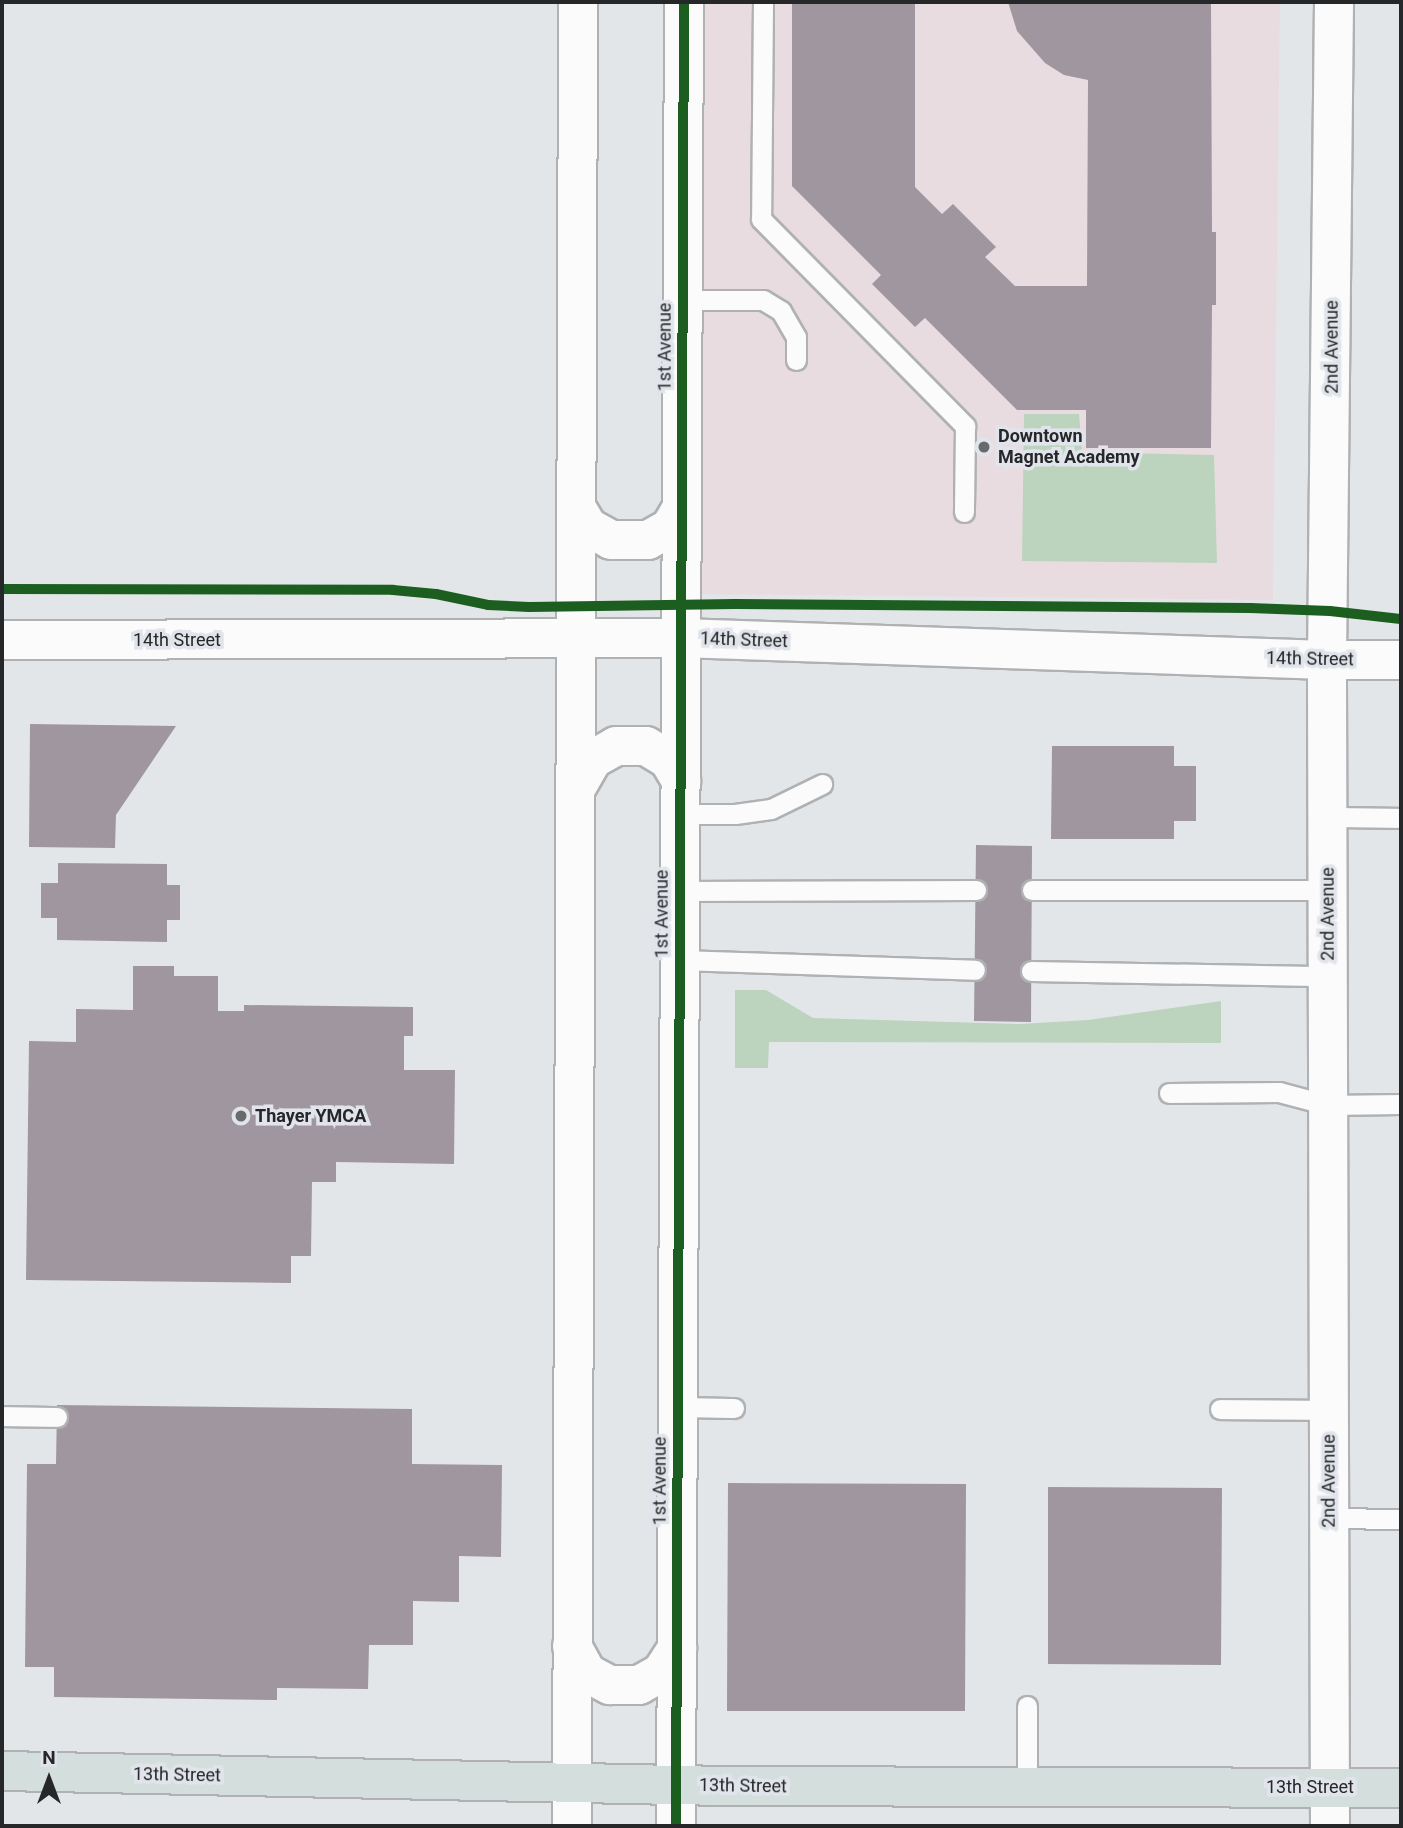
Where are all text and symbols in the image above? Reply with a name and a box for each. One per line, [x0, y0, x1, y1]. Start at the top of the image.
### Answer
street label: 2nd Avenue [1321, 300, 1343, 394]
street label: 1st Avenue [654, 303, 676, 391]
place label: Downtown Magnet Academy [998, 426, 1140, 468]
marker: Downtown Magnet Academy [976, 439, 992, 455]
street label: 14th Street [700, 628, 788, 652]
street label: 14th Street [133, 629, 221, 651]
street label: 14th Street [1266, 647, 1354, 671]
street label: 2nd Avenue [1317, 867, 1339, 961]
street label: 1st Avenue [651, 870, 673, 958]
place label: Thayer YMCA [255, 1105, 366, 1127]
marker: Thayer YMCA [233, 1108, 249, 1124]
street label: 2nd Avenue [1318, 1434, 1340, 1528]
street label: 1st Avenue [649, 1437, 671, 1525]
north arrow [14, 1744, 84, 1814]
text: N [42, 1746, 56, 1769]
street label: 13th Street [133, 1763, 221, 1787]
street label: 13th Street [699, 1774, 787, 1798]
street label: 13th Street [1266, 1776, 1354, 1798]

